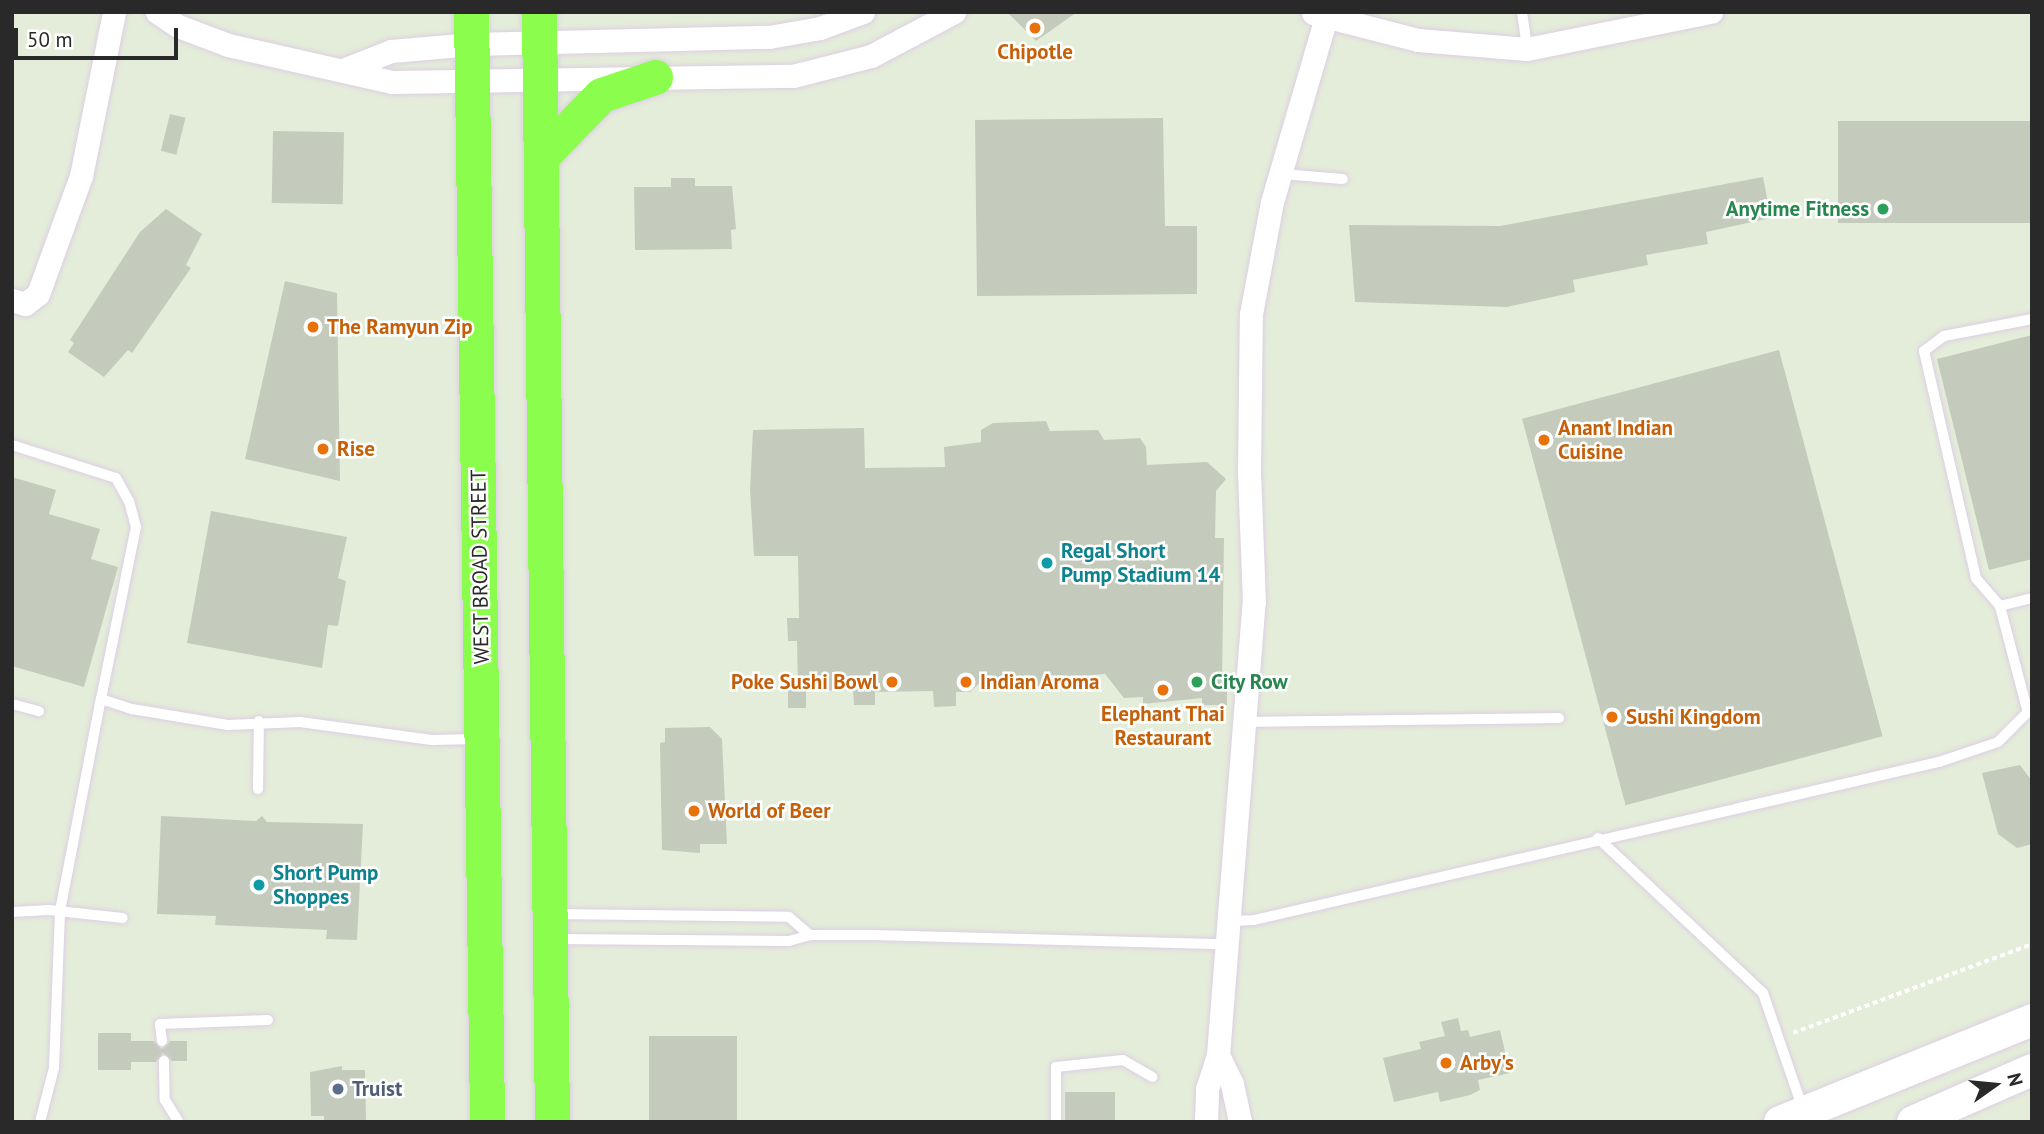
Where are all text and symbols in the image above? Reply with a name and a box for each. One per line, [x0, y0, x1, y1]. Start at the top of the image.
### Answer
scale bar [18, 14, 182, 58]
marker: Chipotle [1027, 20, 1043, 36]
text: 50 m [27, 26, 73, 53]
place label: Chipotle [997, 39, 1073, 65]
place label: Anytime Fitness [1726, 196, 1869, 222]
marker: Anytime Fitness [1875, 201, 1891, 217]
place label: The Ramyun Zip [327, 314, 473, 340]
marker: The Ramyun Zip [305, 319, 321, 335]
place label: Anant Indian Cuisine [1558, 415, 1673, 465]
marker: Anant Indian Cuisine [1536, 432, 1552, 448]
place label: Rise [337, 436, 375, 462]
marker: Rise [315, 441, 331, 457]
street label: WEST BROAD STREET [466, 469, 494, 665]
place label: Regal Short Pump Stadium 14 [1061, 538, 1220, 588]
marker: Regal Short Pump Stadium 14 [1039, 555, 1055, 571]
place label: Poke Sushi Bowl [731, 669, 878, 695]
place label: Indian Aroma [980, 669, 1100, 695]
place label: City Row [1211, 669, 1288, 695]
marker: Poke Sushi Bowl [884, 674, 900, 690]
marker: Indian Aroma [958, 674, 974, 690]
marker: City Row [1189, 674, 1205, 690]
marker: Elephant Thai Restaurant [1155, 682, 1171, 698]
place label: Elephant Thai Restaurant [1101, 701, 1225, 751]
place label: Sushi Kingdom [1626, 704, 1761, 730]
marker: Sushi Kingdom [1604, 709, 1620, 725]
place label: World of Beer [708, 798, 831, 824]
marker: World of Beer [686, 803, 702, 819]
place label: Short Pump Shoppes [273, 860, 378, 910]
marker: Short Pump Shoppes [251, 877, 267, 893]
place label: Arby's [1460, 1050, 1514, 1076]
north arrow [1960, 1050, 2030, 1120]
marker: Arby's [1438, 1055, 1454, 1071]
text: N [2002, 1070, 2028, 1089]
place label: Truist [352, 1076, 402, 1102]
marker: Truist [330, 1081, 346, 1097]

